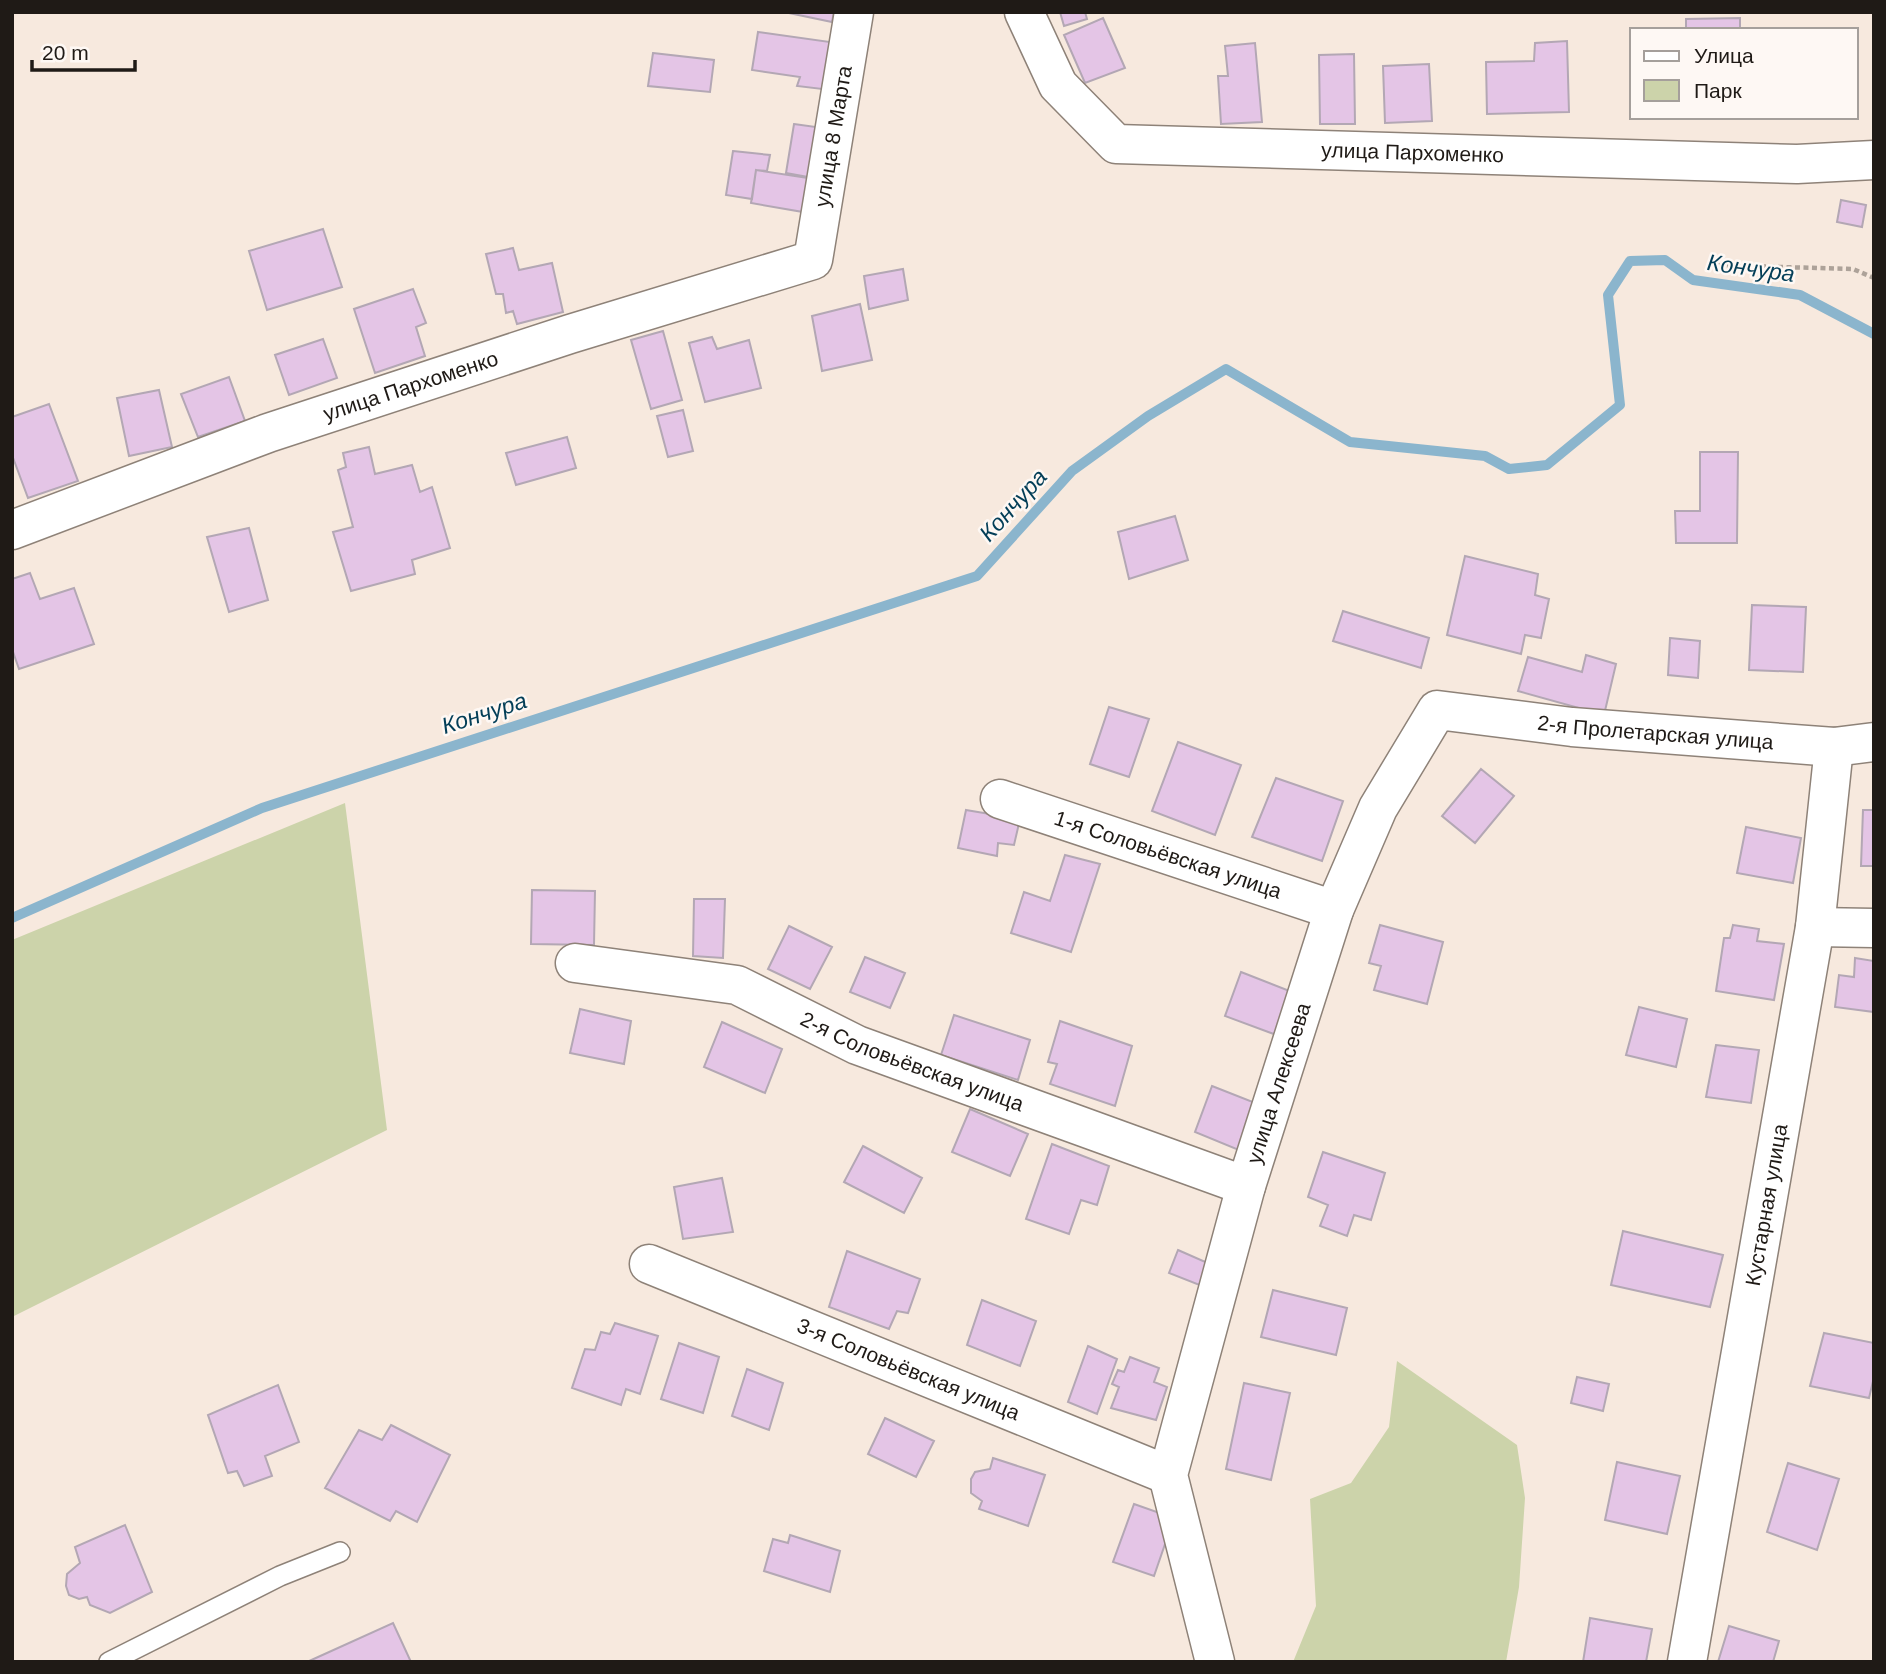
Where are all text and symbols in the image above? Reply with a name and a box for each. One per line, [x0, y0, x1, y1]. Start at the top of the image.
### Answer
scale bar [32, 28, 135, 72]
legend [1630, 28, 1858, 119]
text: 20 m [42, 41, 89, 64]
text: Улица [1694, 44, 1754, 67]
street label: улица 8 Марта [810, 64, 856, 209]
text: Парк [1694, 79, 1742, 102]
street label: улица Пархоменко [1321, 138, 1504, 166]
water label: Кончура [1706, 249, 1796, 287]
street label: улица Пархоменко [320, 346, 501, 425]
water label: Кончура [974, 464, 1052, 546]
water label: Кончура [438, 687, 530, 739]
street label: 2-я Пролетарская улица [1536, 711, 1775, 753]
street label: 1-я Соловьёвская улица [1052, 806, 1285, 903]
street label: улица Алексеева [1242, 1000, 1315, 1166]
street label: 2-я Соловьёвская улица [797, 1007, 1027, 1116]
street label: Кустарная улица [1741, 1122, 1792, 1288]
street label: 3-я Соловьёвская улица [794, 1314, 1023, 1425]

